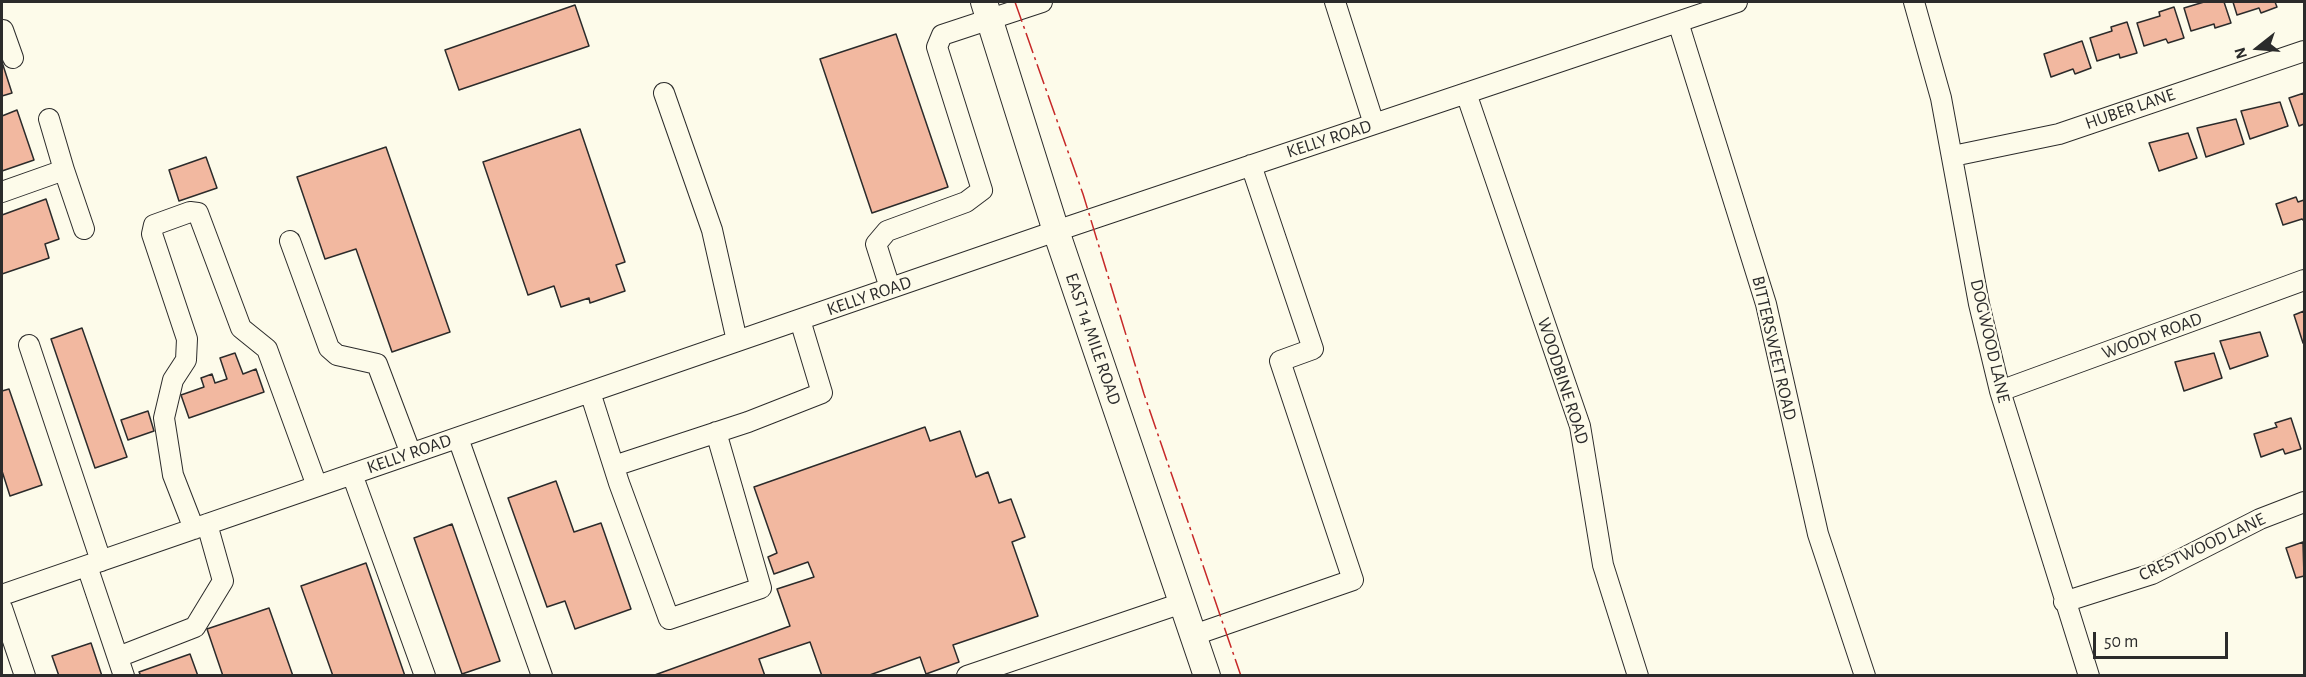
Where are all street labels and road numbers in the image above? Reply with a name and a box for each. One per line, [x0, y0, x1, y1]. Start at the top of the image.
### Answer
street label: HUBER LANE [2082, 84, 2178, 134]
street label: KELLY ROAD [1284, 115, 1374, 163]
street label: EAST 14 MILE ROAD [1060, 270, 1126, 408]
street label: KELLY ROAD [824, 271, 914, 321]
street label: BITTERSWEET ROAD [1747, 274, 1801, 422]
street label: DOGWOOD LANE [1965, 277, 2015, 405]
street label: WOODY ROAD [2099, 308, 2205, 364]
street label: WOODBINE ROAD [1532, 315, 1594, 447]
street label: KELLY ROAD [364, 429, 454, 479]
street label: CRESTWOOD LANE [2135, 508, 2269, 586]

